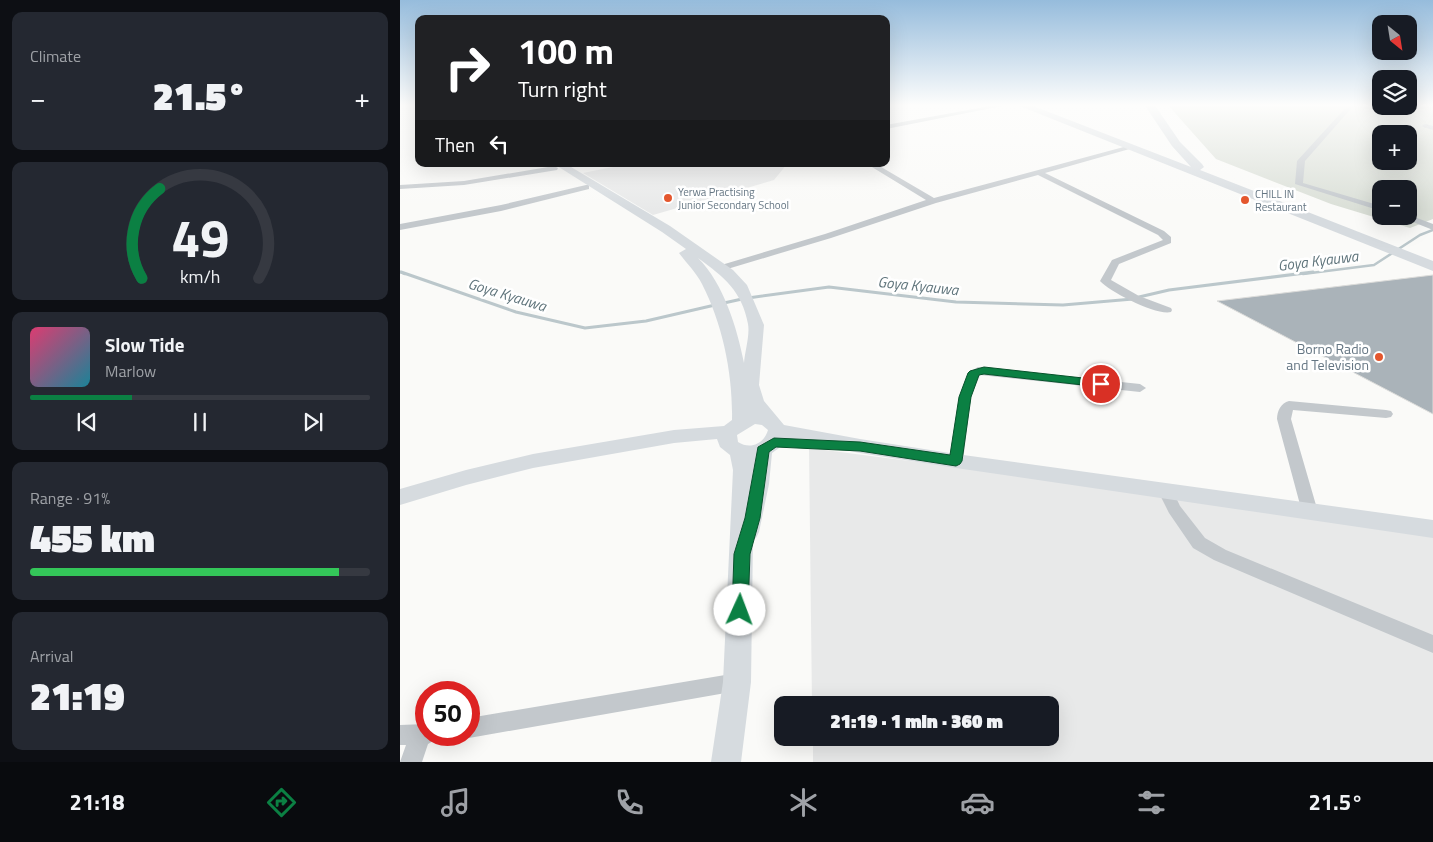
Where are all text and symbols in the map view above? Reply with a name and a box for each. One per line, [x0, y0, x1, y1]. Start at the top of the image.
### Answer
north arrow [1372, 15, 1418, 60]
map controls [1372, 15, 1417, 225]
text: 100 m [518, 24, 614, 78]
icon: right [435, 35, 500, 100]
text: Climate [30, 44, 81, 68]
text: 21.5° [153, 67, 247, 125]
button: layers [1372, 70, 1417, 115]
text: Turn right [518, 72, 607, 106]
text: − [30, 76, 46, 119]
text: + [354, 76, 370, 119]
button: + [1372, 125, 1417, 170]
text: Then [435, 130, 475, 159]
icon: left [485, 130, 513, 158]
button: − [1372, 180, 1417, 225]
place label: Yerwa Practising Junior Secondary School [678, 184, 789, 213]
place label: CHILL IN Restaurant [1255, 186, 1307, 215]
marker: Yerwa Practising Junior Secondary School [662, 192, 674, 204]
marker: CHILL IN Restaurant [1239, 194, 1251, 206]
text: 49 [171, 198, 229, 277]
water label: Goya Kyauwa [1276, 244, 1361, 277]
text: km/h [180, 263, 220, 290]
water label: Goya Kyauwa [877, 270, 961, 301]
water label: Goya Kyauwa [465, 272, 551, 318]
text: Slow Tide [105, 330, 184, 359]
place label: Borno Radio and Television [1286, 338, 1369, 375]
marker: Borno Radio and Television [1373, 351, 1385, 363]
text: Marlow [105, 359, 156, 383]
pin [1080, 363, 1122, 405]
icon: arrive [1087, 370, 1115, 398]
icon: previous [73, 408, 101, 436]
icon: pause [186, 408, 214, 436]
icon: next [299, 408, 327, 436]
text: Range · 91% [30, 486, 110, 510]
text: 455 km [30, 509, 155, 567]
position arrow [713, 583, 765, 635]
text: Arrival [30, 644, 73, 668]
text: 21:19 [30, 667, 125, 725]
speed limit sign: 50 [415, 681, 480, 746]
text: 21:19 · 1 min · 360 m [830, 706, 1003, 735]
text: 21:18 [70, 785, 124, 819]
icon: directions [264, 785, 299, 820]
icon: music [438, 785, 473, 820]
icon: phone [612, 785, 647, 820]
icon: climate [786, 785, 821, 820]
icon: car [960, 785, 995, 820]
icon: filters [1134, 785, 1169, 820]
text: 21.5° [1308, 785, 1363, 819]

